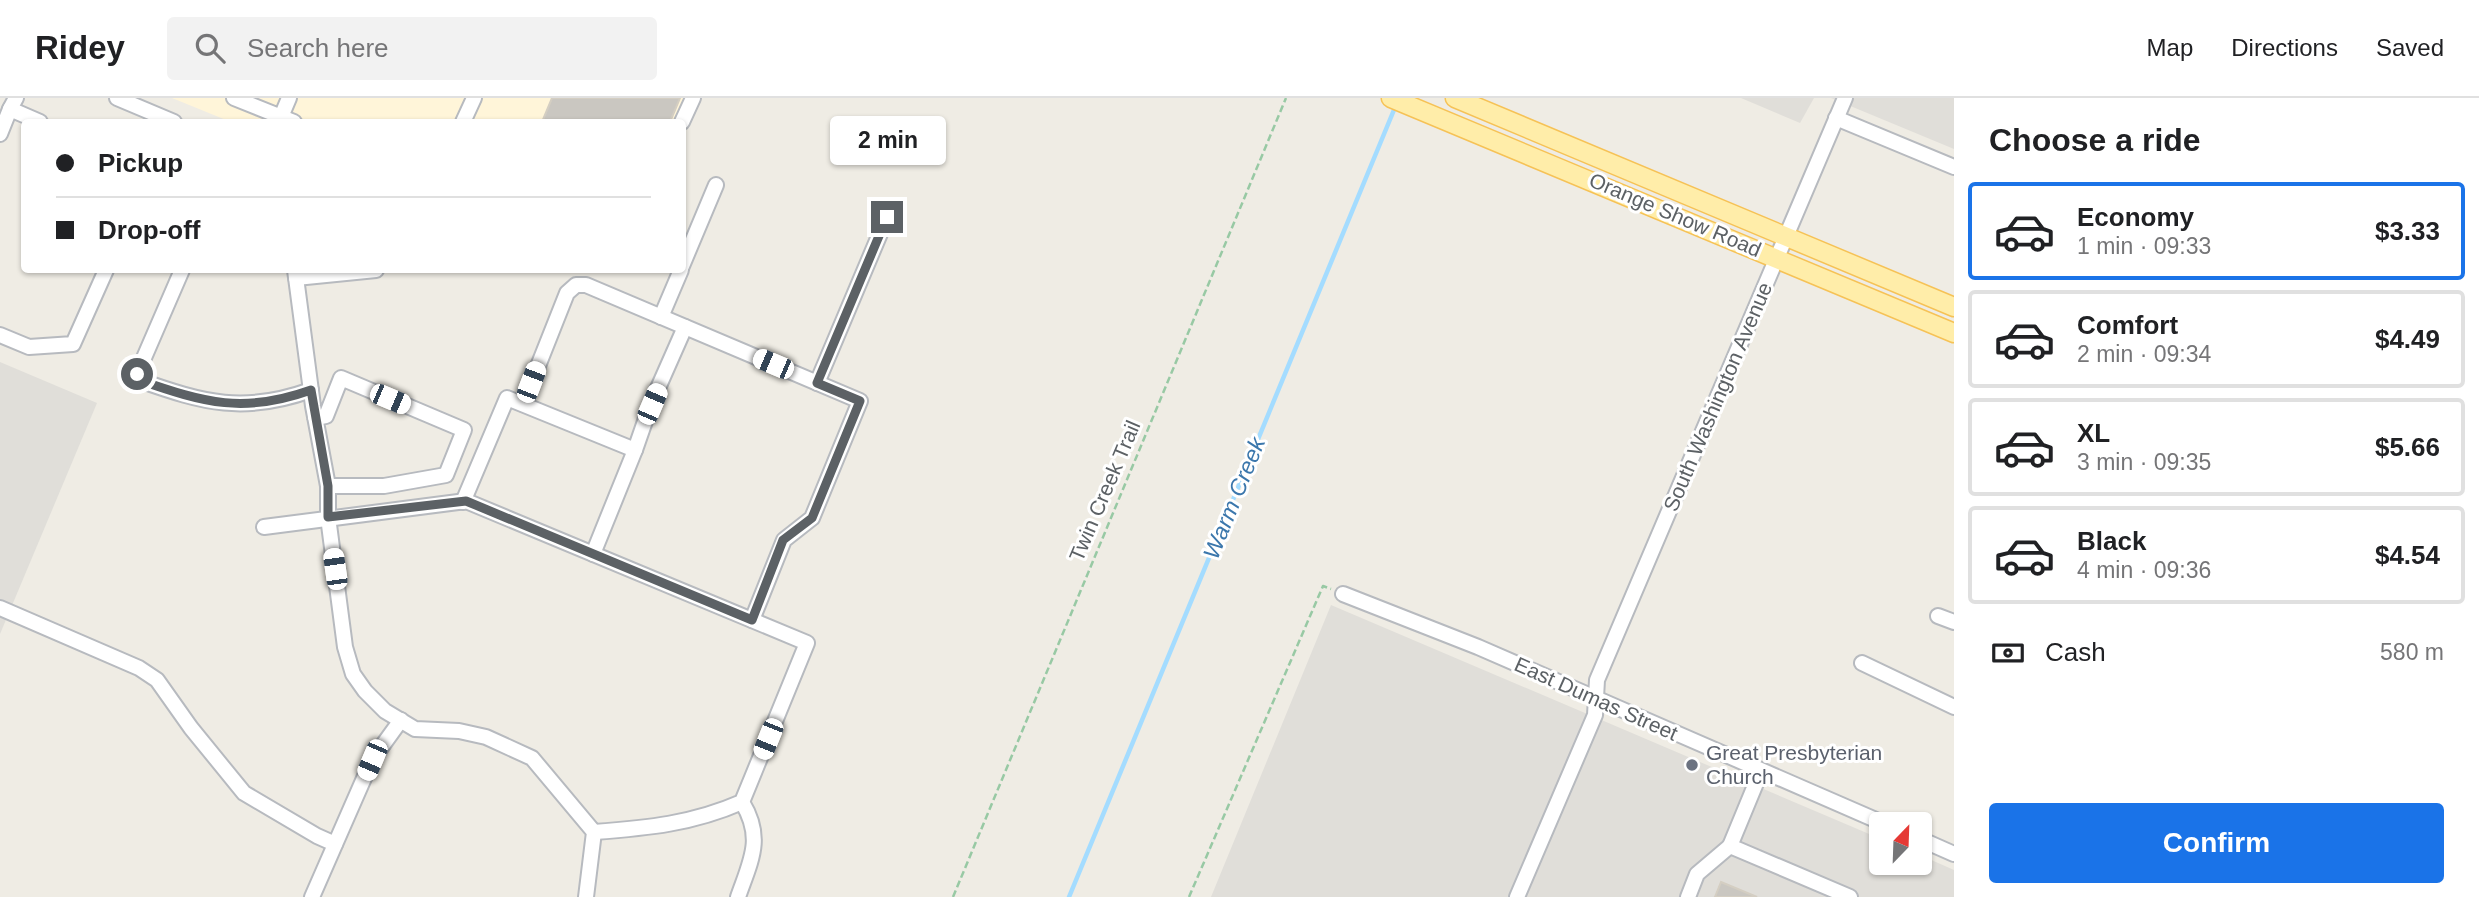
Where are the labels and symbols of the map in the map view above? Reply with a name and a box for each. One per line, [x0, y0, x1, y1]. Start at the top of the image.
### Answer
callout: 2 min [829, 116, 945, 164]
street label: Orange Show Road [1586, 168, 1765, 261]
route end [871, 201, 903, 233]
street label: South Washington Avenue [1659, 279, 1776, 515]
car [750, 346, 797, 382]
route start [121, 358, 153, 390]
car [514, 359, 549, 405]
car [367, 381, 414, 417]
car [635, 381, 670, 427]
street label: Twin Creek Trail [1065, 417, 1145, 565]
water label: Warm Creek [1198, 432, 1271, 563]
car [322, 547, 349, 591]
street label: East Dumas Street [1511, 652, 1682, 745]
car [751, 716, 786, 762]
car [355, 737, 390, 783]
place label: Great Presbyterian Church [1706, 741, 1882, 788]
marker: Great Presbyterian Church [1684, 757, 1700, 773]
north arrow [1869, 812, 1932, 875]

